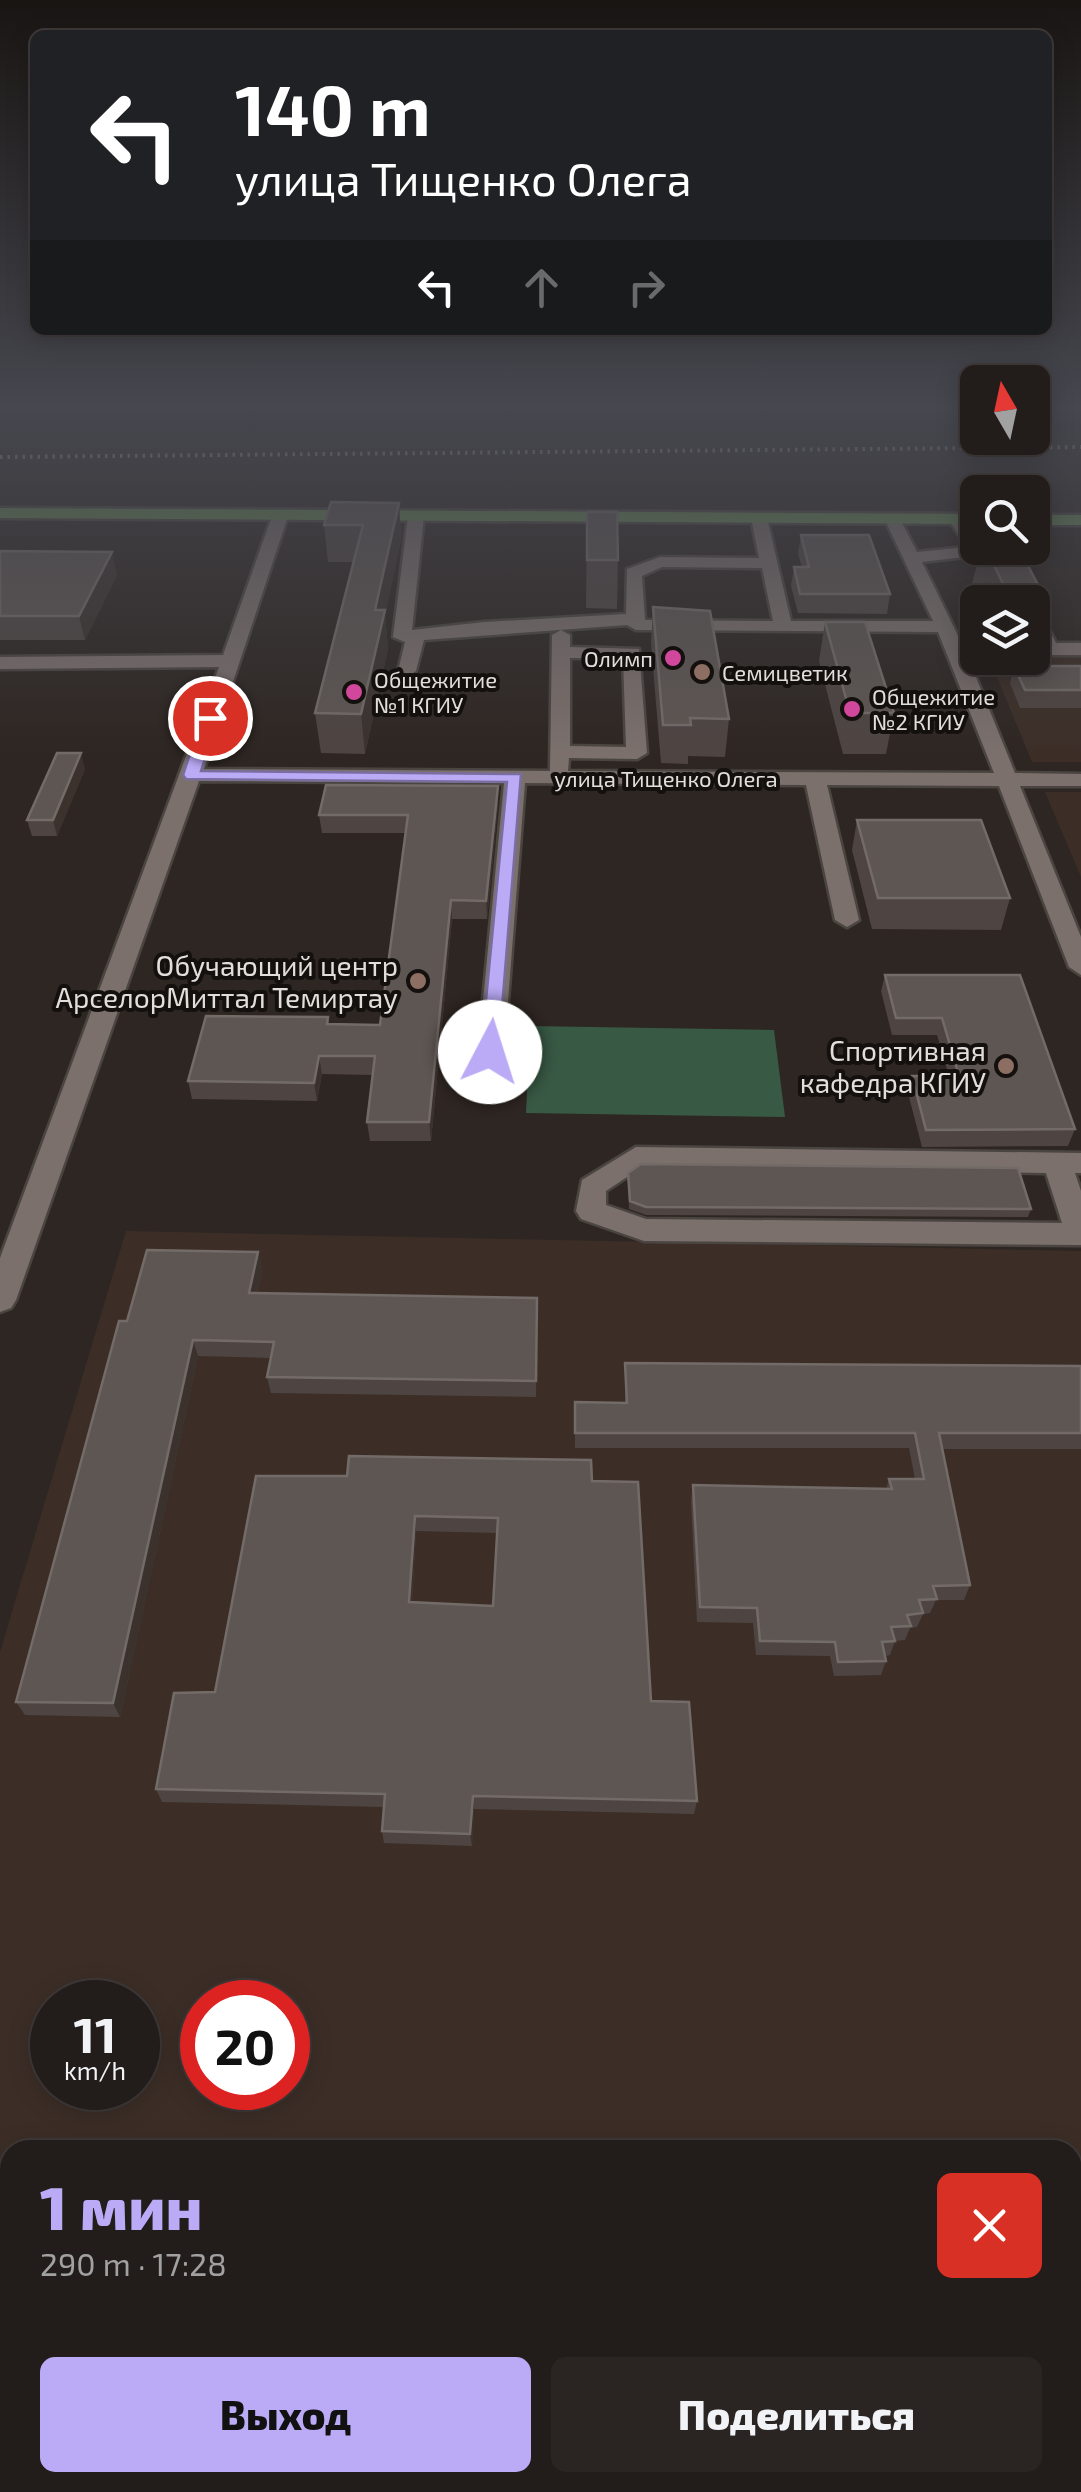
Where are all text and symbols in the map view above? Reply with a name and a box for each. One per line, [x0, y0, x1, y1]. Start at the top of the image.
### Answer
text: 140 m [235, 66, 431, 150]
icon: left [70, 70, 200, 200]
text: улица Тищенко Олега [235, 151, 692, 205]
icon: left [409, 260, 464, 315]
icon: ahead [514, 260, 569, 315]
icon: right [619, 260, 674, 315]
north arrow [960, 365, 1050, 455]
map controls [960, 365, 1050, 675]
button: search [960, 475, 1050, 565]
button: layers [960, 585, 1050, 675]
place label: Олимп [584, 645, 653, 671]
marker: Олимп [662, 647, 684, 669]
place label: Семицветик [722, 659, 848, 685]
marker: Семицветик [691, 661, 713, 683]
place label: Общежитие №1 КГИУ [374, 666, 497, 717]
pin [168, 676, 253, 761]
marker: Общежитие №1 КГИУ [343, 681, 365, 703]
place label: Общежитие №2 КГИУ [872, 683, 995, 734]
icon: arrive [183, 691, 238, 746]
marker: Общежитие №2 КГИУ [841, 698, 863, 720]
street label: улица Тищенко Олега [554, 765, 778, 792]
place label: Обучающий центр АрселорМиттал Темиртау [56, 948, 398, 1014]
marker: Обучающий центр АрселорМиттал Темиртау [407, 970, 429, 992]
position arrow [438, 1000, 542, 1104]
place label: Спортивная кафедра КГИУ [800, 1033, 986, 1099]
marker: Спортивная кафедра КГИУ [995, 1055, 1017, 1077]
speed limit sign: 20 [180, 1980, 310, 2110]
text: 11 [73, 2003, 117, 2063]
text: km/h [64, 2055, 126, 2085]
text: 1 мин [40, 2170, 203, 2242]
button: close [937, 2173, 1042, 2278]
text: 290 m · 17:28 [40, 2244, 227, 2282]
button: Выход [40, 2357, 531, 2472]
button: Поделиться [551, 2357, 1042, 2472]

